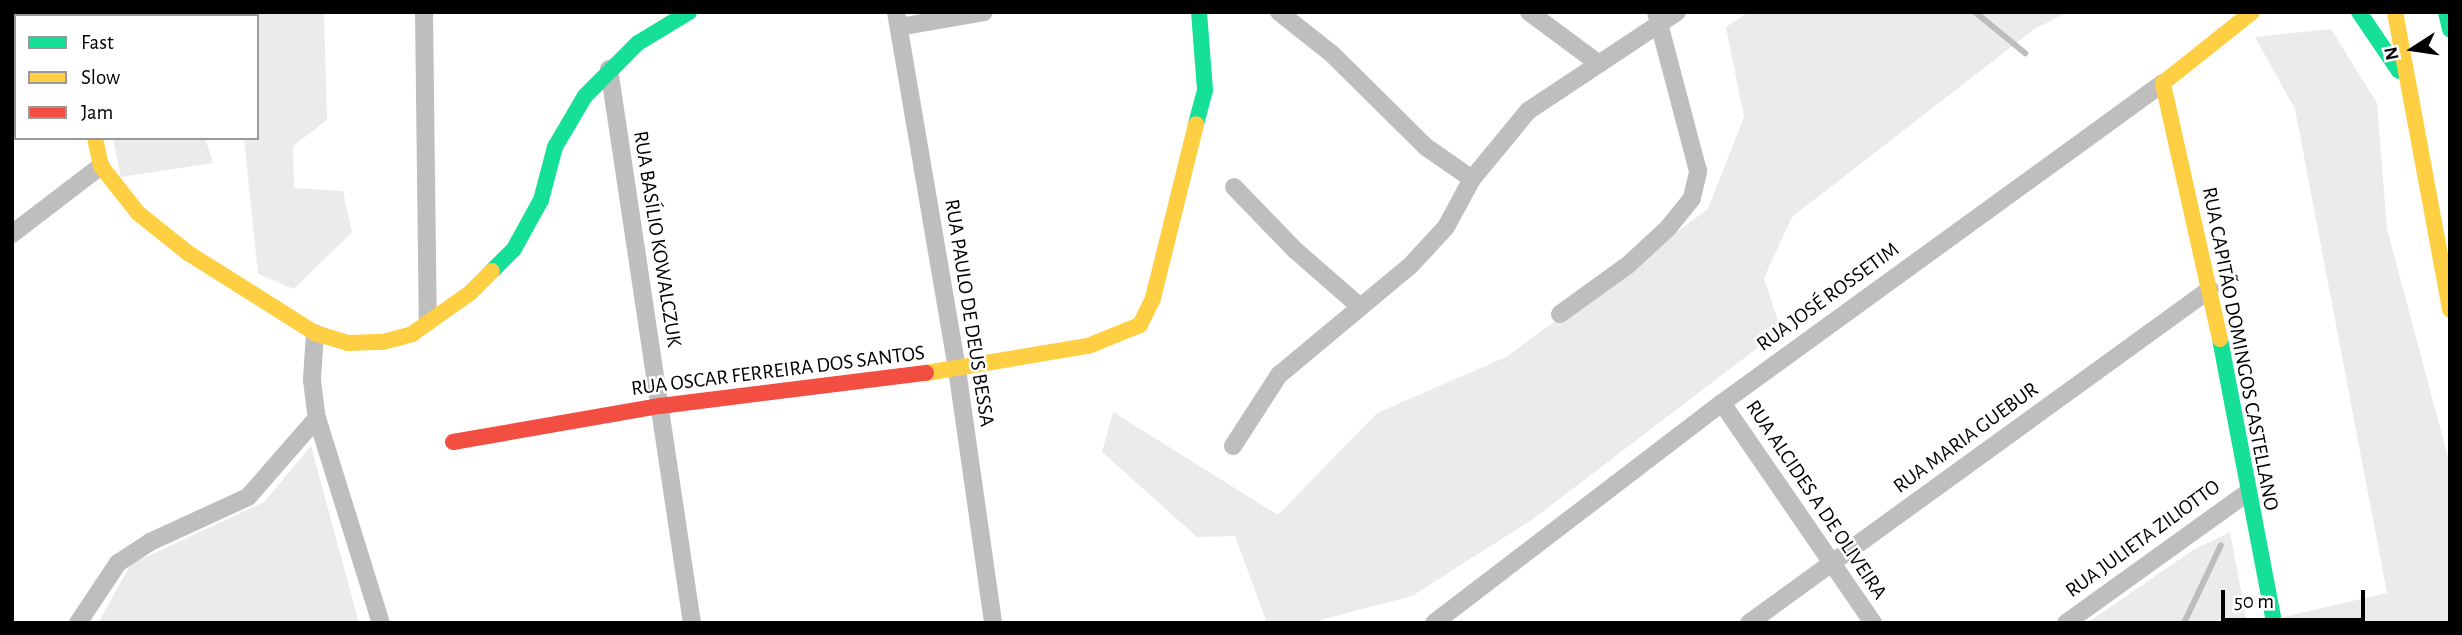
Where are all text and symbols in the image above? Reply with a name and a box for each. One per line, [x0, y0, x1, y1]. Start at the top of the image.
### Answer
legend [14, 14, 259, 140]
north arrow [2378, 14, 2448, 84]
text: Fast [81, 32, 114, 53]
text: N [2381, 45, 2403, 62]
text: Slow [81, 67, 120, 88]
text: Jam [81, 102, 113, 123]
street label: RUA BASÍLIO KOWALCZUK [627, 129, 687, 349]
street label: RUA CAPITÃO DOMINGOS CASTELLANO [2196, 185, 2284, 513]
street label: RUA PAULO DE DEUS BESSA [939, 197, 999, 429]
street label: RUA JOSÉ ROSSETIM [1752, 237, 1904, 357]
street label: RUA OSCAR FERREIRA DOS SANTOS [630, 340, 926, 402]
street label: RUA MARIA GUEBUR [1889, 377, 2043, 499]
street label: RUA ALCIDES A DE OLIVEIRA [1740, 396, 1892, 604]
street label: RUA JULIETA ZILIOTTO [2061, 474, 2225, 604]
scale bar [2224, 576, 2368, 620]
text: 50 m [2234, 591, 2274, 612]

